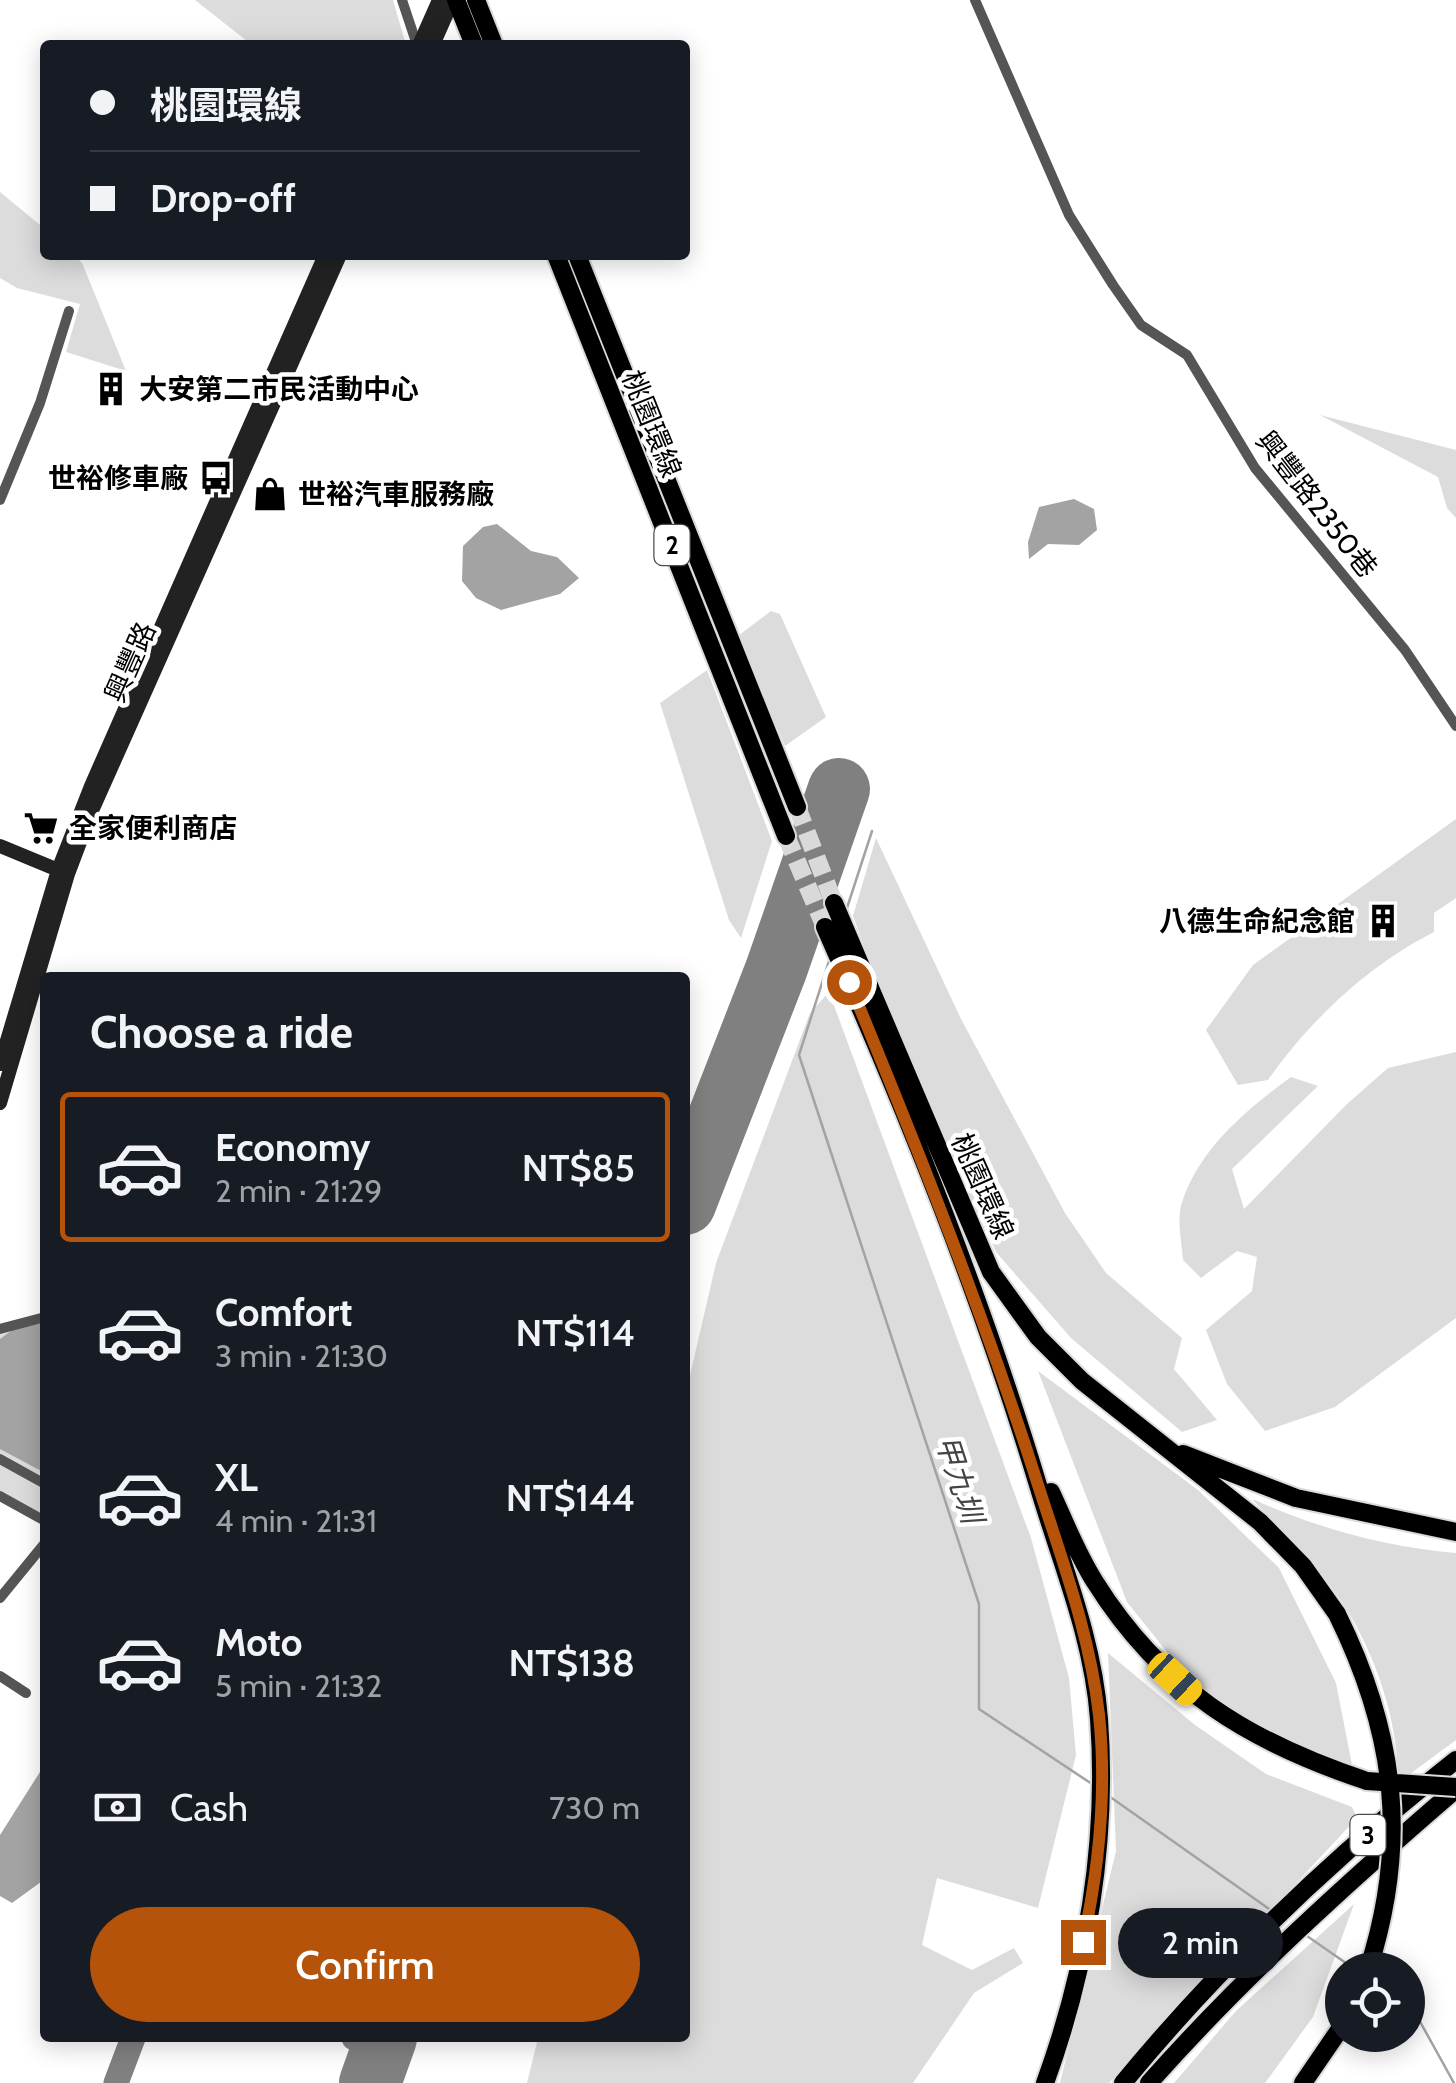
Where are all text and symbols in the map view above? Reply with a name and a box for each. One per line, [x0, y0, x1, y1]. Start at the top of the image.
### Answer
text: 桃園環線 [150, 82, 302, 129]
text: Drop-off [150, 175, 296, 222]
street label: 桃園環線 [615, 366, 689, 482]
building icon: 大安第二市民活動中心 [92, 370, 130, 408]
place label: 大安第二市民活動中心 [139, 372, 419, 406]
street label: 興豐路2350巷 [1249, 424, 1385, 584]
bus stop icon: 世裕修車廠 [197, 459, 235, 497]
place label: 世裕修車廠 [48, 461, 188, 495]
shop icon: 世裕汽車服務廠 [251, 475, 289, 513]
place label: 世裕汽車服務廠 [298, 477, 494, 511]
road number: 2 [654, 525, 690, 565]
street label: 興豐路 [97, 617, 163, 707]
supermarket icon: 全家便利商店 [22, 809, 60, 847]
place label: 全家便利商店 [69, 811, 237, 845]
building icon: 八德生命紀念館 [1364, 902, 1402, 940]
place label: 八德生命紀念館 [1159, 904, 1355, 938]
route start [827, 960, 872, 1005]
text: Choose a ride [90, 1005, 353, 1059]
icon: car [95, 1122, 185, 1212]
text: Economy [215, 1124, 370, 1171]
street label: 桃園環線 [945, 1128, 1021, 1244]
text: NT$85 [522, 1144, 635, 1191]
text: 2 min · 21:29 [215, 1171, 383, 1210]
icon: car [95, 1287, 185, 1377]
text: Comfort [215, 1289, 352, 1336]
text: NT$114 [515, 1309, 635, 1356]
text: 3 min · 21:30 [215, 1336, 388, 1375]
water label: 甲九圳 [928, 1430, 992, 1531]
icon: car [95, 1452, 185, 1542]
text: XL [215, 1454, 258, 1501]
text: NT$144 [506, 1474, 635, 1521]
text: 4 min · 21:31 [215, 1501, 377, 1540]
icon: car [95, 1617, 185, 1707]
text: Moto [215, 1619, 302, 1666]
text: NT$138 [508, 1639, 635, 1686]
car [1143, 1648, 1207, 1710]
text: 5 min · 21:32 [215, 1666, 382, 1705]
icon: cash [90, 1780, 145, 1835]
text: Cash [170, 1784, 248, 1831]
text: 730 m [549, 1788, 640, 1827]
road number: 3 [1350, 1815, 1386, 1855]
button: Confirm [90, 1907, 640, 2022]
callout: 2 min [1118, 1907, 1283, 1977]
route end [1061, 1920, 1106, 1965]
text: 2 min [1162, 1923, 1239, 1962]
map controls [1325, 1952, 1425, 2052]
button: locate [1325, 1952, 1425, 2052]

